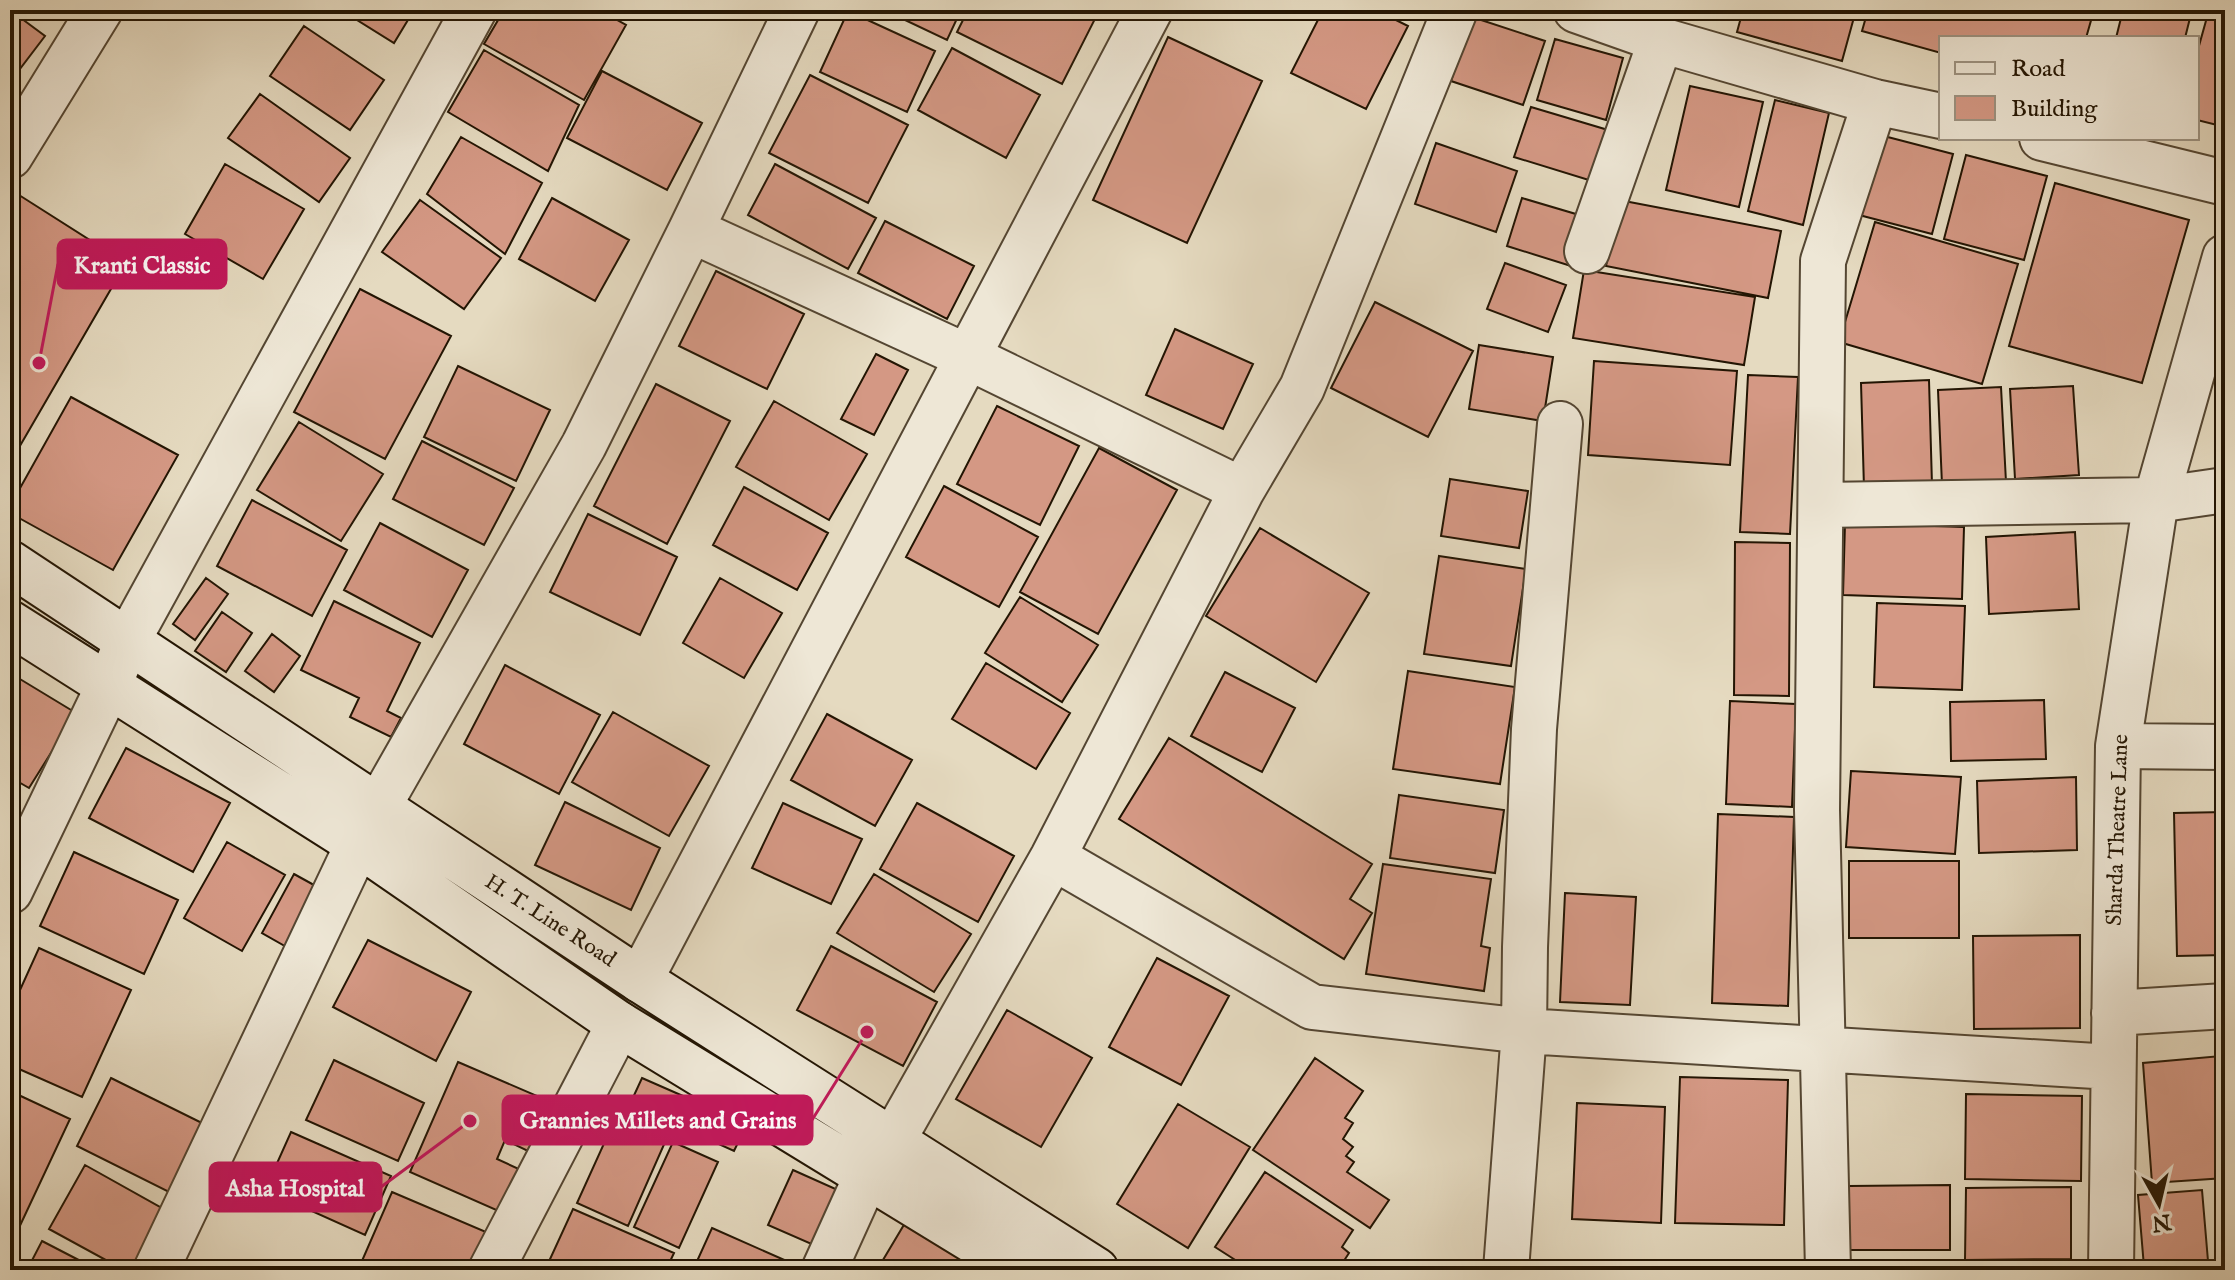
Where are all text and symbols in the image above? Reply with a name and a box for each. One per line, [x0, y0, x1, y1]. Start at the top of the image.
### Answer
legend [1939, 36, 2199, 140]
text: Road [2011, 54, 2065, 85]
text: Building [2011, 94, 2098, 125]
callout: Kranti Classic [58, 240, 226, 288]
text: Kranti Classic [74, 251, 210, 282]
street label: Sharda Theatre Lane [2101, 734, 2135, 926]
street label: H. T. Line Road [479, 868, 621, 974]
callout: Grannies Millets and Grains [503, 1096, 812, 1144]
text: Grannies Millets and Grains [520, 1106, 797, 1137]
callout: Asha Hospital [210, 1163, 381, 1211]
north arrow [2119, 1164, 2199, 1244]
text: Asha Hospital [224, 1174, 365, 1205]
text: N [2150, 1206, 2174, 1237]

